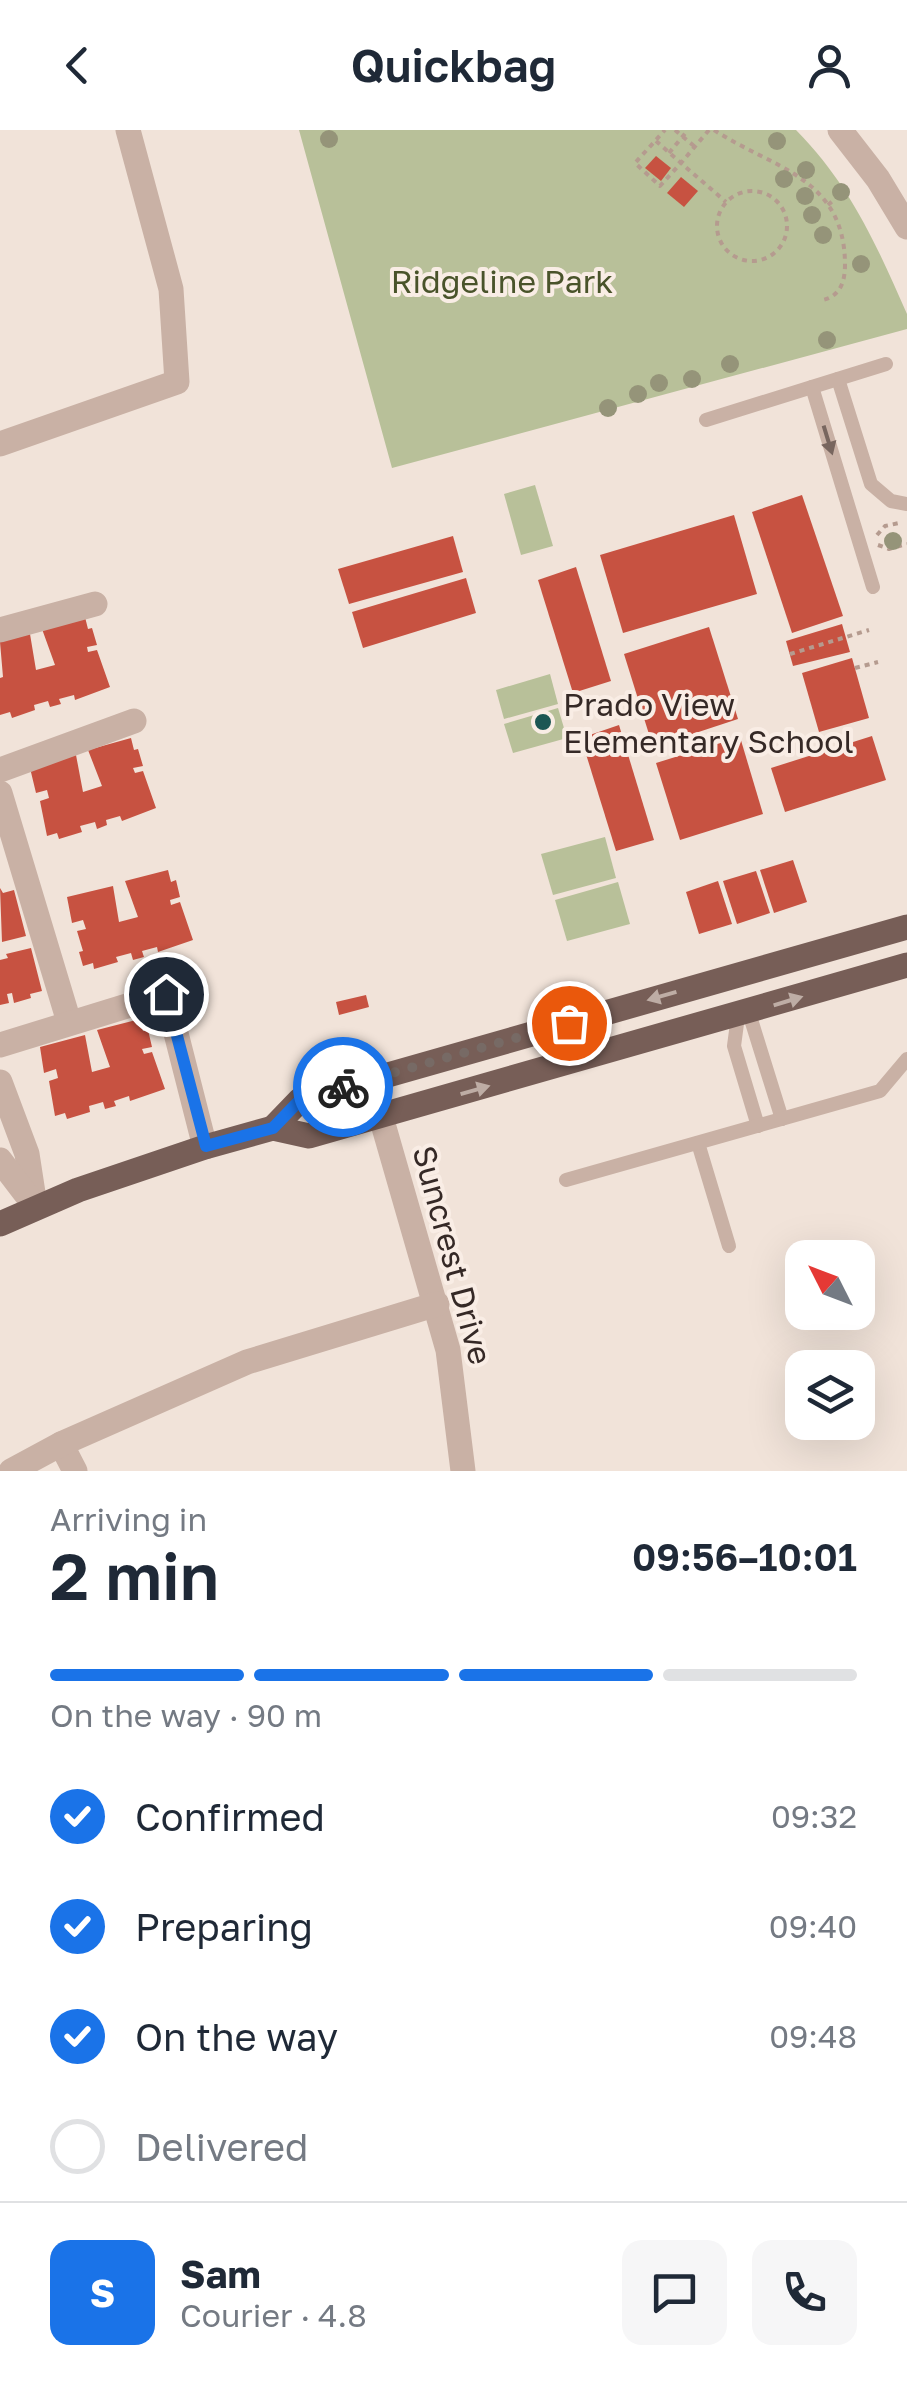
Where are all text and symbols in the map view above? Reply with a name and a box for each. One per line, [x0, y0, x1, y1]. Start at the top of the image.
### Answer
icon: back [50, 38, 105, 93]
text: Quickbag [351, 38, 556, 92]
icon: person [802, 38, 857, 93]
park label: Ridgeline Park [391, 262, 613, 300]
one-way arrow [821, 425, 836, 456]
place label: Prado View Elementary School [563, 685, 854, 760]
marker: Prado View Elementary School [532, 711, 554, 733]
pin [124, 952, 209, 1037]
icon: home [139, 967, 194, 1022]
pin [527, 981, 612, 1066]
one-way arrow [647, 989, 678, 1005]
one-way arrow [773, 993, 803, 1008]
icon: bag [542, 996, 597, 1051]
courier [293, 1037, 393, 1137]
icon: bike [316, 1060, 371, 1115]
one-way arrow [460, 1082, 491, 1097]
street label: Suncrest Drive [406, 1142, 500, 1368]
north arrow [785, 1240, 875, 1330]
map controls [785, 1240, 875, 1440]
button: layers [785, 1350, 875, 1440]
text: Arriving in [50, 1500, 207, 1538]
text: 09:56–10:01 [632, 1534, 857, 1579]
text: 2 min [50, 1536, 219, 1614]
text: On the way · 90 m [50, 1696, 322, 1734]
icon: check [50, 1789, 105, 1844]
text: Confirmed [135, 1794, 325, 1839]
text: 09:32 [771, 1797, 857, 1835]
icon: check [50, 1899, 105, 1954]
text: Preparing [135, 1904, 313, 1949]
text: 09:40 [769, 1907, 857, 1945]
icon: check [50, 2009, 105, 2064]
text: On the way [135, 2014, 338, 2059]
text: 09:48 [769, 2017, 857, 2055]
text: Delivered [135, 2124, 308, 2169]
button: chat [622, 2240, 727, 2345]
button: phone [752, 2240, 857, 2345]
text: Sam [180, 2251, 261, 2296]
text: S [90, 2270, 115, 2315]
text: Courier · 4.8 [180, 2296, 367, 2334]

